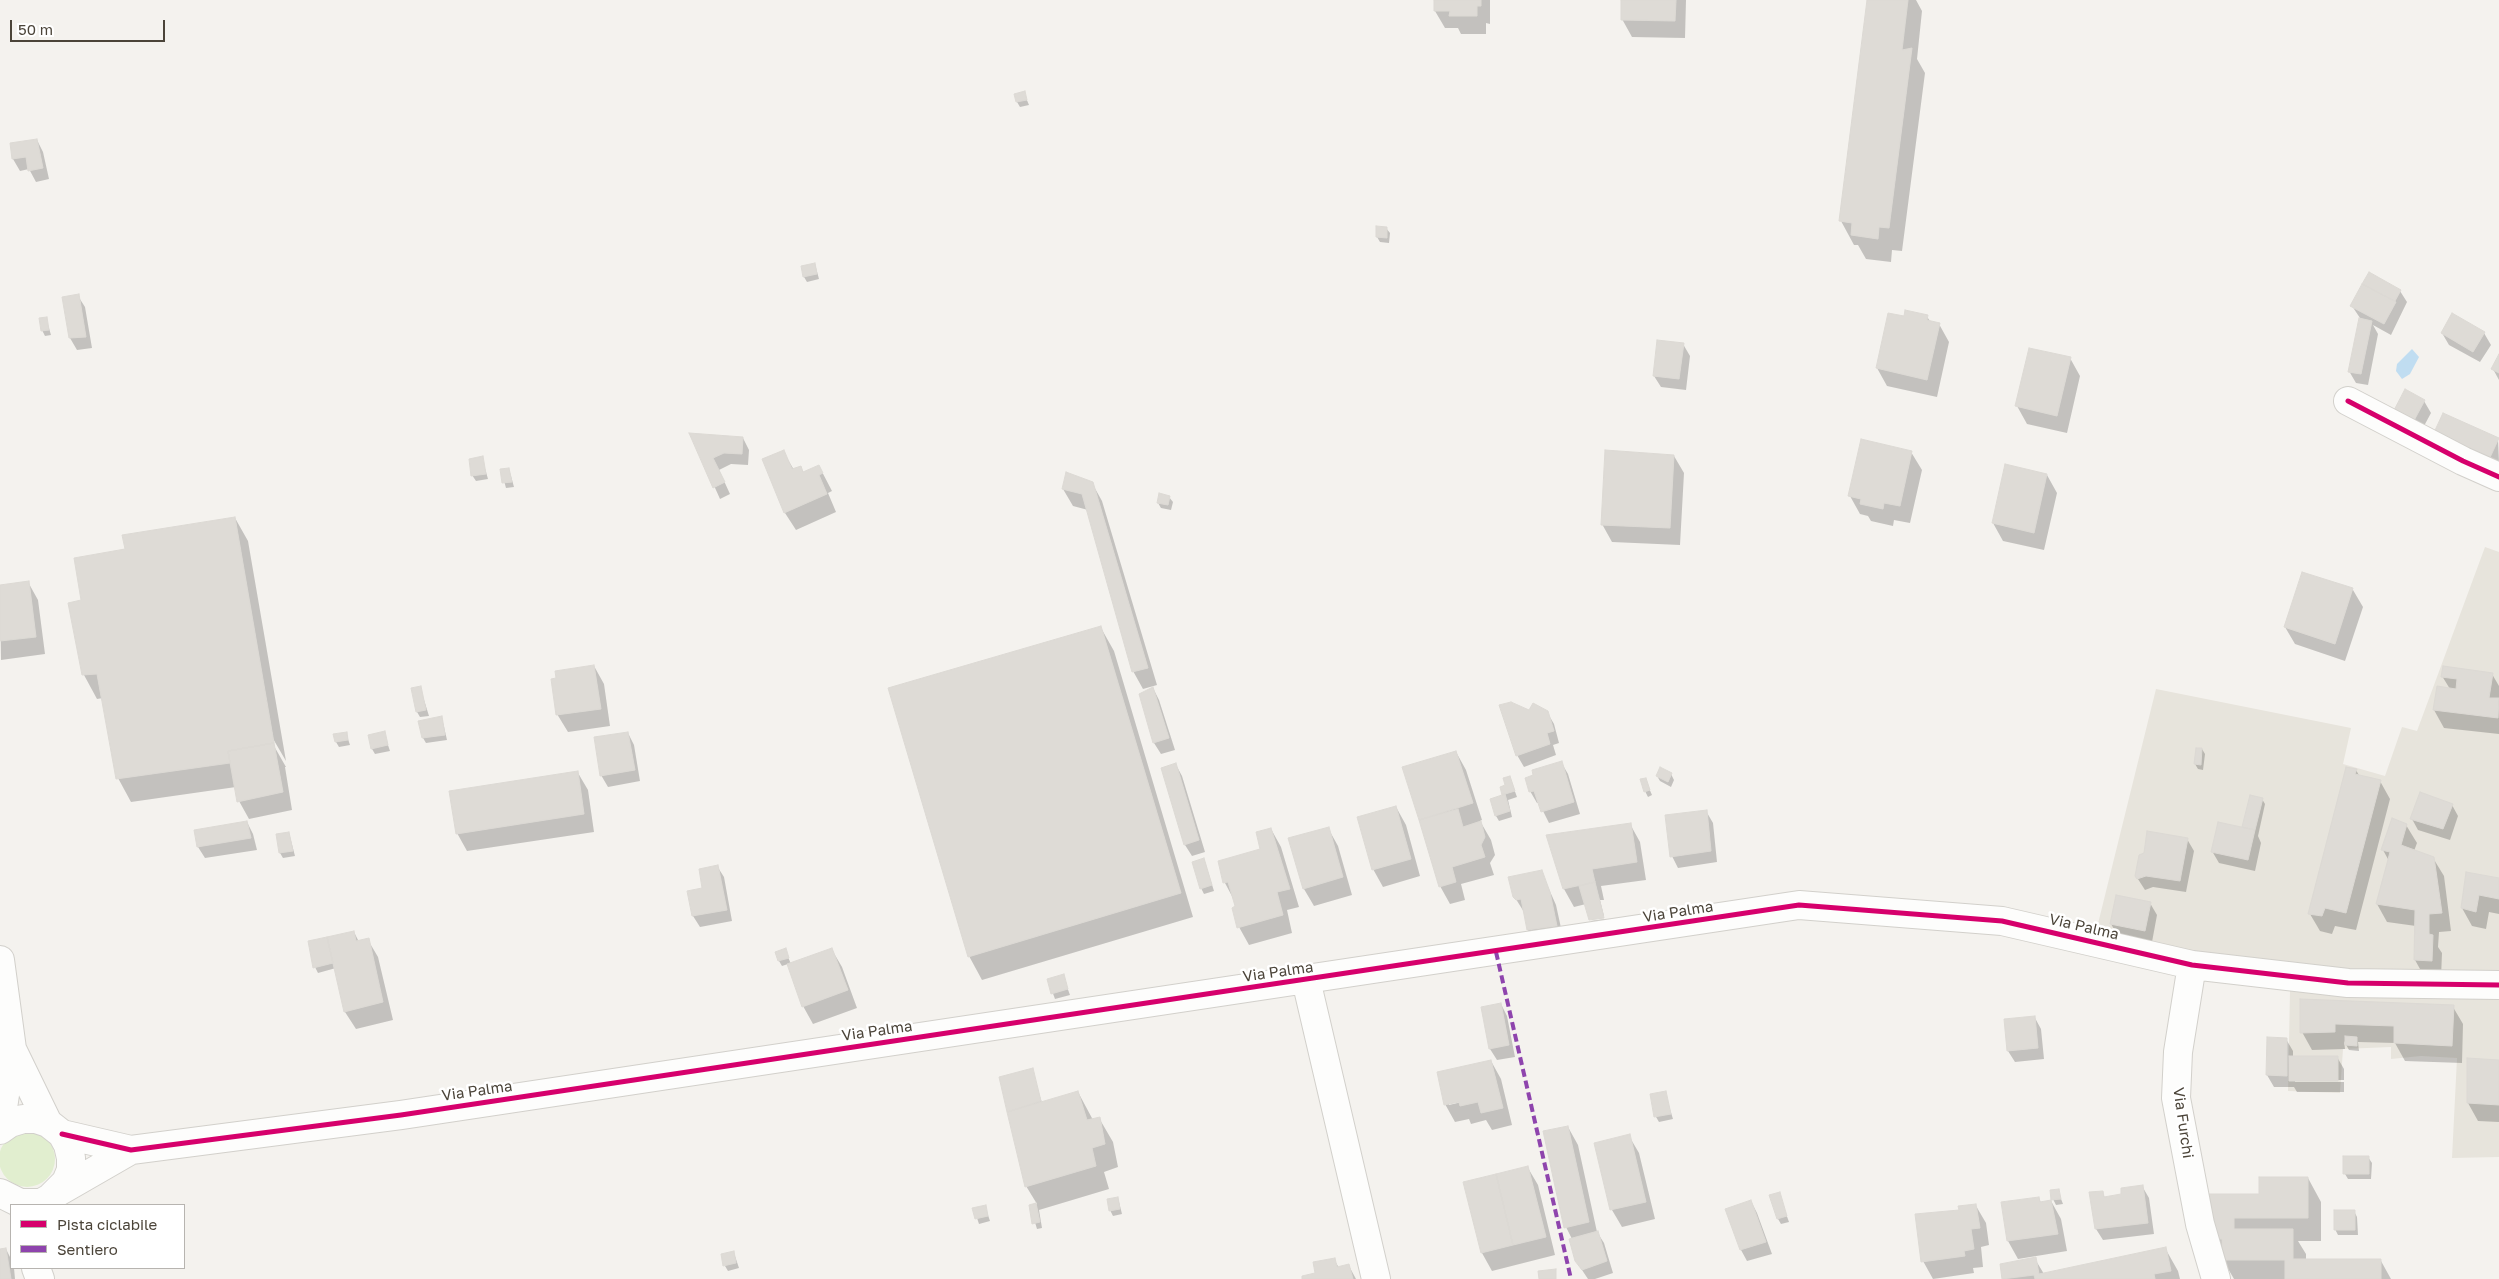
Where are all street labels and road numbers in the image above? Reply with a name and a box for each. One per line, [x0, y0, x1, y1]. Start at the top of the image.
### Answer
street label: Via Palma [1642, 898, 1714, 926]
street label: Via Palma [2047, 910, 2121, 944]
street label: Via Palma [1242, 958, 1314, 986]
street label: Via Palma [841, 1017, 913, 1045]
street label: Via Palma [441, 1077, 513, 1105]
street label: Via Furchi [2169, 1086, 2197, 1160]

